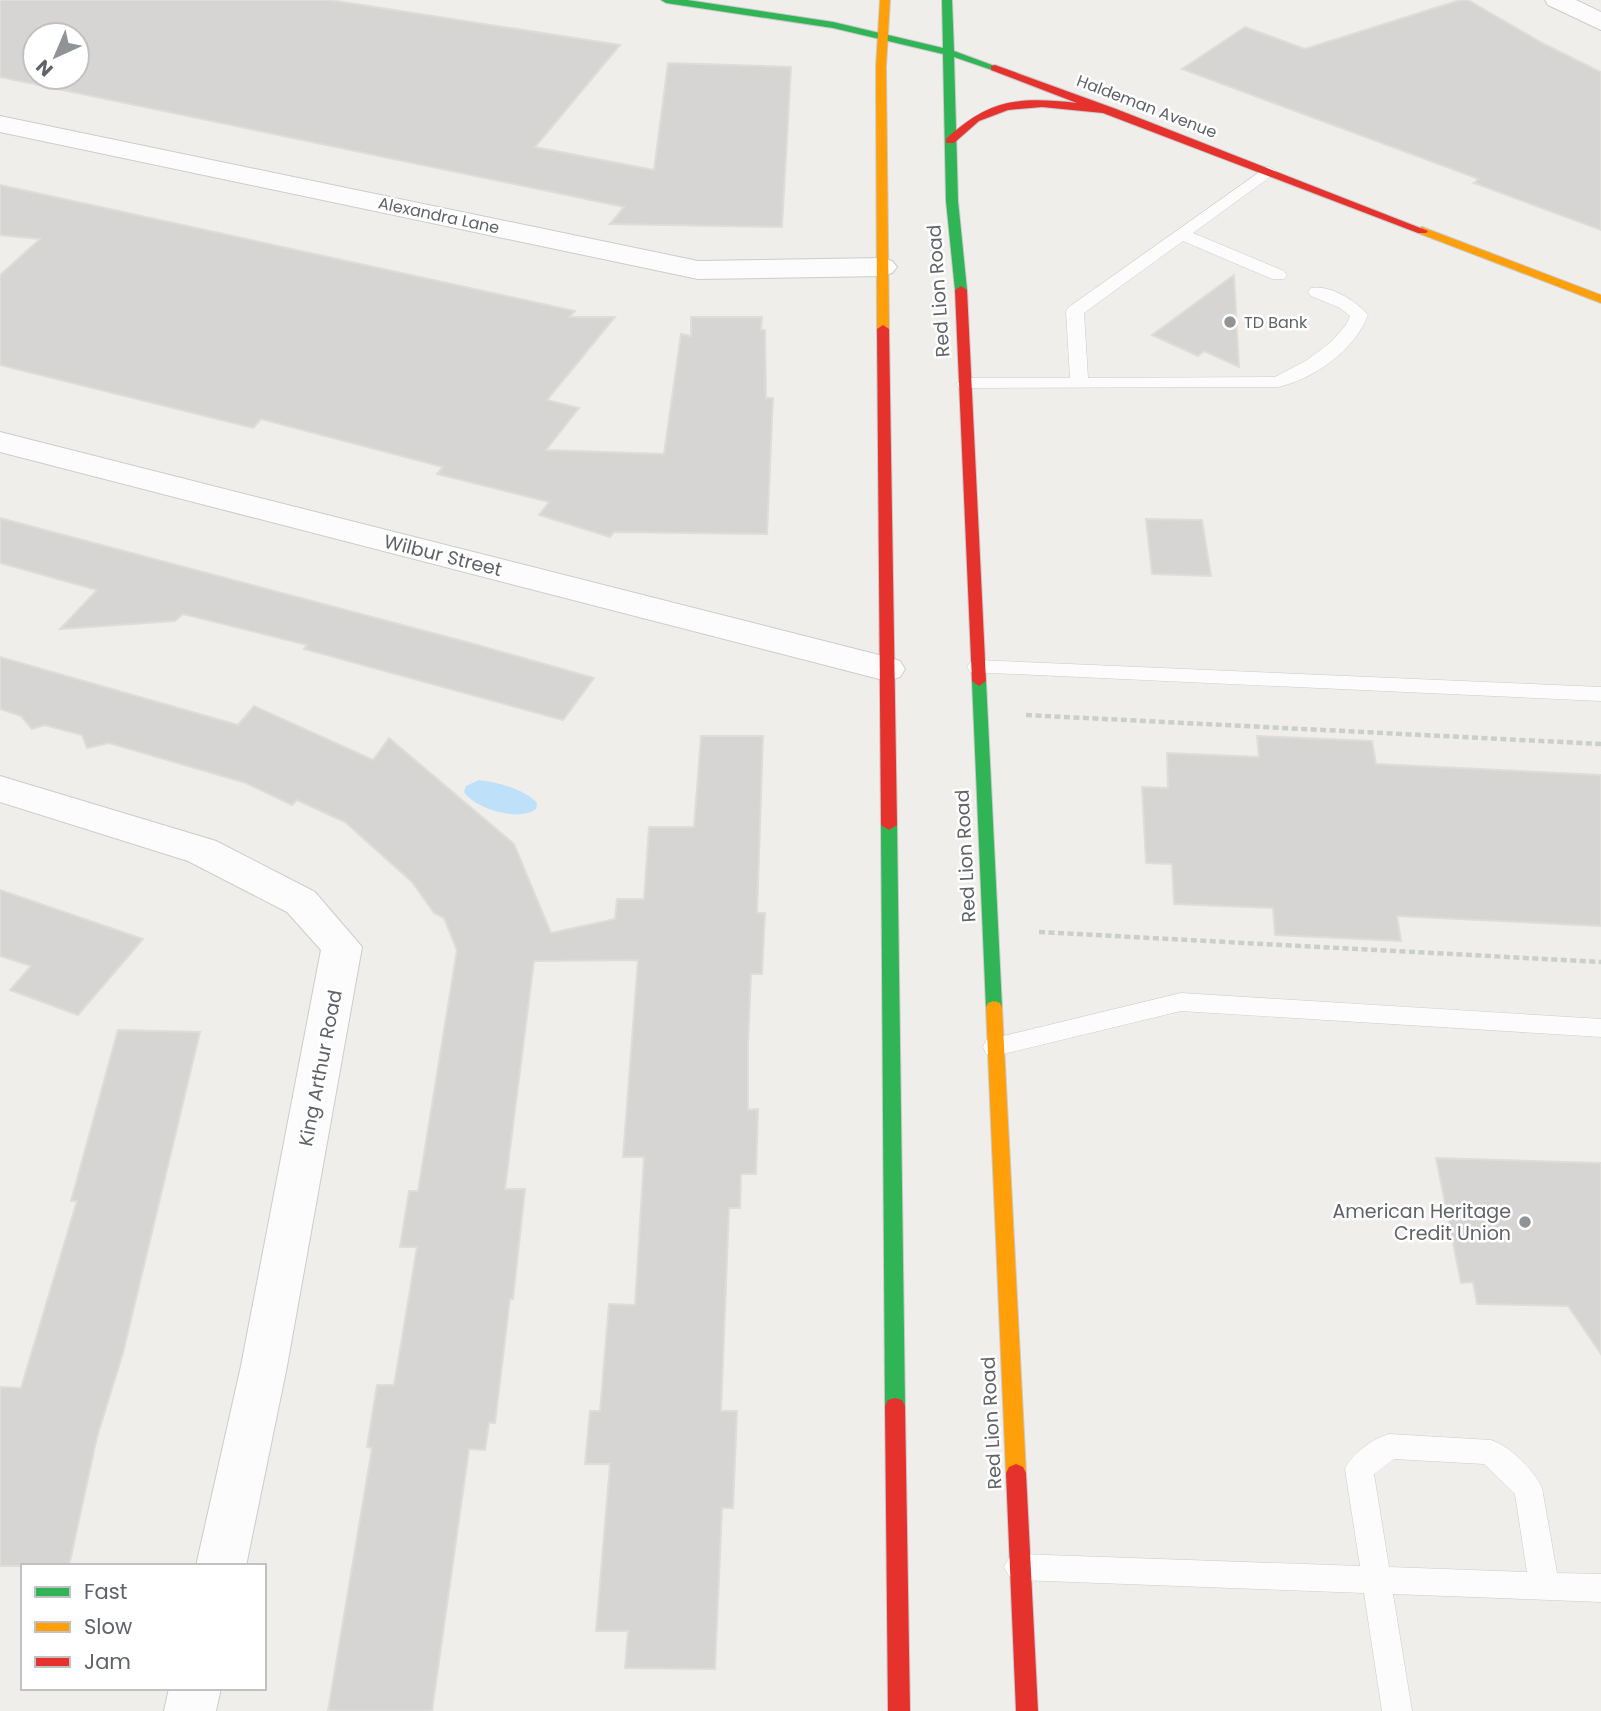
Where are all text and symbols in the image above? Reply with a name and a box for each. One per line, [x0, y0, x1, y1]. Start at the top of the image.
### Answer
north arrow [21, 21, 91, 91]
text: N [30, 53, 59, 83]
street label: Haldeman Avenue [1073, 69, 1220, 144]
street label: Alexandra Lane [376, 191, 502, 240]
street label: Red Lion Road [920, 224, 957, 358]
place label: TD Bank [1244, 311, 1308, 334]
marker: TD Bank [1222, 314, 1238, 330]
street label: Wilbur Street [381, 528, 505, 583]
street label: Red Lion Road [949, 789, 982, 923]
street label: King Arthur Road [292, 988, 349, 1149]
place label: American Heritage Credit Union [1332, 1198, 1511, 1247]
marker: American Heritage Credit Union [1517, 1214, 1533, 1230]
street label: Red Lion Road [975, 1356, 1008, 1490]
legend [21, 1564, 266, 1690]
text: Fast [84, 1577, 127, 1606]
text: Slow [84, 1612, 132, 1641]
text: Jam [84, 1647, 131, 1676]

